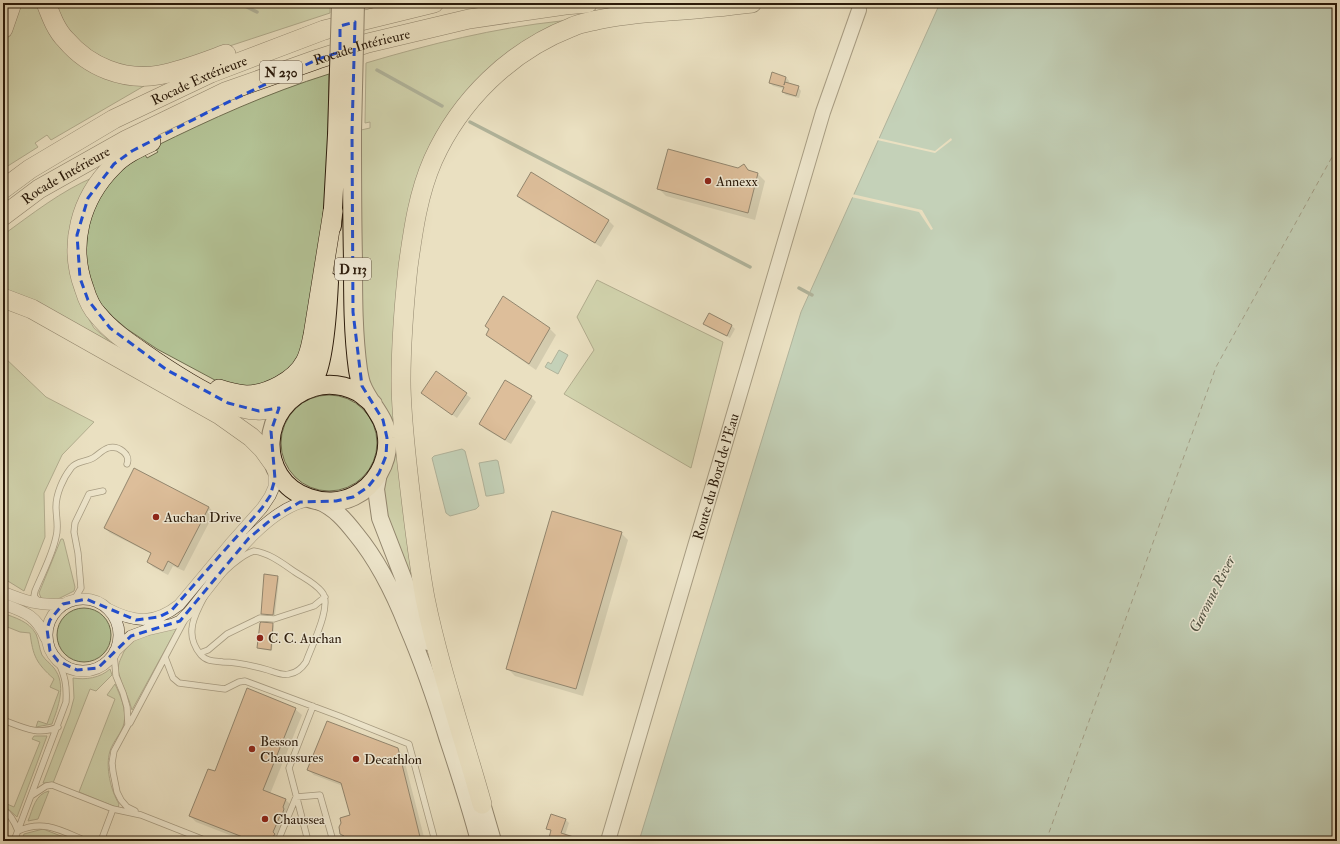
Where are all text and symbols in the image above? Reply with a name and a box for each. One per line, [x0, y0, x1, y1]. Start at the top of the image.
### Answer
street label: Rocade Intérieure [311, 25, 412, 69]
street label: Rocade Extérieure [148, 52, 250, 109]
road number: N 230 [260, 61, 302, 83]
street label: Rocade Intérieure [18, 143, 113, 208]
place label: Annexx [715, 173, 758, 190]
marker: Annexx [703, 176, 713, 186]
road number: D 113 [335, 258, 371, 280]
street label: Route du Bord de l'Eau [689, 411, 743, 542]
place label: Auchan Drive [163, 509, 241, 526]
marker: Auchan Drive [151, 512, 161, 522]
water label: Garonne River [1185, 551, 1241, 636]
place label: C. C. Auchan [268, 630, 342, 647]
marker: C. C. Auchan [255, 633, 265, 643]
place label: Besson Chaussures [260, 733, 323, 766]
marker: Besson Chaussures [247, 744, 257, 754]
place label: Decathlon [364, 751, 422, 768]
marker: Decathlon [351, 754, 361, 764]
place label: Chaussea [273, 811, 325, 828]
marker: Chaussea [260, 814, 270, 824]

